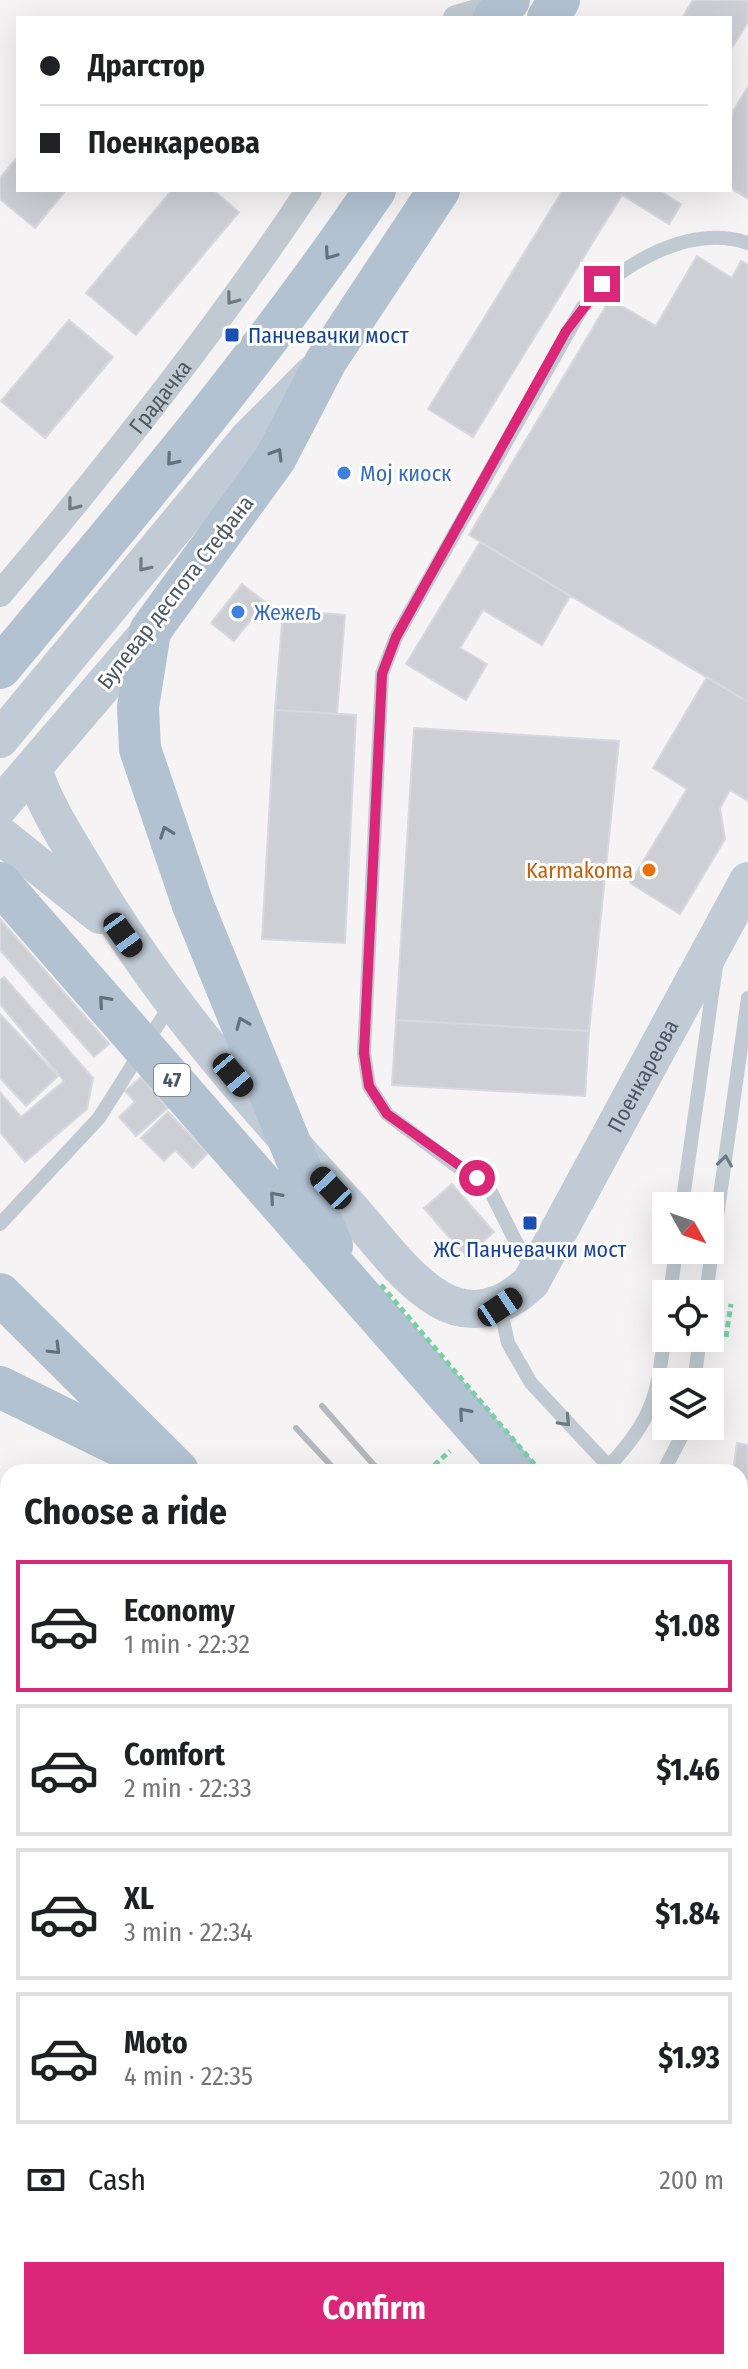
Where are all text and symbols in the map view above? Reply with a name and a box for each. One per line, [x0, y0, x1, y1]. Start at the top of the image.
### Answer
text: Драгстор [88, 48, 205, 84]
text: Поенкареова [88, 125, 260, 161]
one-way arrow [325, 246, 340, 260]
route end [584, 266, 620, 302]
one-way arrow [227, 290, 241, 305]
place label: Панчевачки мост [248, 322, 409, 349]
marker: Панчевачки мост [223, 326, 241, 344]
street label: Градачка [123, 355, 197, 439]
one-way arrow [267, 448, 283, 463]
one-way arrow [167, 451, 182, 465]
place label: Мој киоск [360, 460, 452, 487]
marker: Мој киоск [335, 464, 353, 482]
street label: Булевар деспота Стефана [91, 490, 259, 695]
one-way arrow [68, 496, 82, 511]
one-way arrow [139, 557, 154, 571]
place label: Жежељ [254, 599, 321, 626]
marker: Жежељ [229, 603, 247, 621]
one-way arrow [159, 826, 175, 840]
place label: Karmakoma [526, 857, 633, 884]
marker: Karmakoma [640, 861, 658, 879]
car [99, 909, 147, 961]
one-way arrow [99, 996, 113, 1011]
street label: Поенкареова [602, 1015, 684, 1137]
one-way arrow [235, 1017, 251, 1031]
car [208, 1049, 258, 1101]
road number: 47 [154, 1064, 190, 1096]
one-way arrow [716, 1154, 733, 1168]
route start [459, 1160, 495, 1196]
car [306, 1162, 356, 1214]
one-way arrow [270, 1192, 284, 1207]
north arrow [652, 1192, 724, 1264]
map controls [652, 1192, 724, 1440]
marker: ЖС Панчевачки мост [521, 1214, 539, 1232]
place label: ЖС Панчевачки мост [434, 1236, 627, 1263]
button: locate [652, 1280, 724, 1352]
car [473, 1284, 527, 1330]
one-way arrow [46, 1340, 60, 1354]
button: layers [652, 1368, 724, 1440]
one-way arrow [459, 1408, 474, 1423]
one-way arrow [555, 1412, 570, 1426]
text: Choose a ride [24, 1490, 227, 1534]
icon: car [28, 1590, 100, 1662]
text: Economy [124, 1593, 235, 1629]
text: $1.08 [655, 1608, 720, 1644]
text: 1 min · 22:32 [124, 1629, 250, 1660]
icon: car [28, 1734, 100, 1806]
text: Comfort [124, 1737, 225, 1773]
text: $1.46 [656, 1752, 720, 1788]
text: 2 min · 22:33 [124, 1773, 252, 1804]
icon: car [28, 1878, 100, 1950]
text: XL [124, 1881, 154, 1917]
text: $1.84 [655, 1896, 720, 1932]
text: 3 min · 22:34 [124, 1917, 253, 1948]
icon: car [28, 2022, 100, 2094]
text: Moto [124, 2025, 188, 2061]
text: $1.93 [658, 2040, 720, 2076]
text: 4 min · 22:35 [124, 2061, 253, 2092]
icon: cash [24, 2158, 68, 2202]
text: Cash [88, 2162, 146, 2198]
text: 200 m [659, 2165, 724, 2196]
button: Confirm [24, 2262, 724, 2354]

